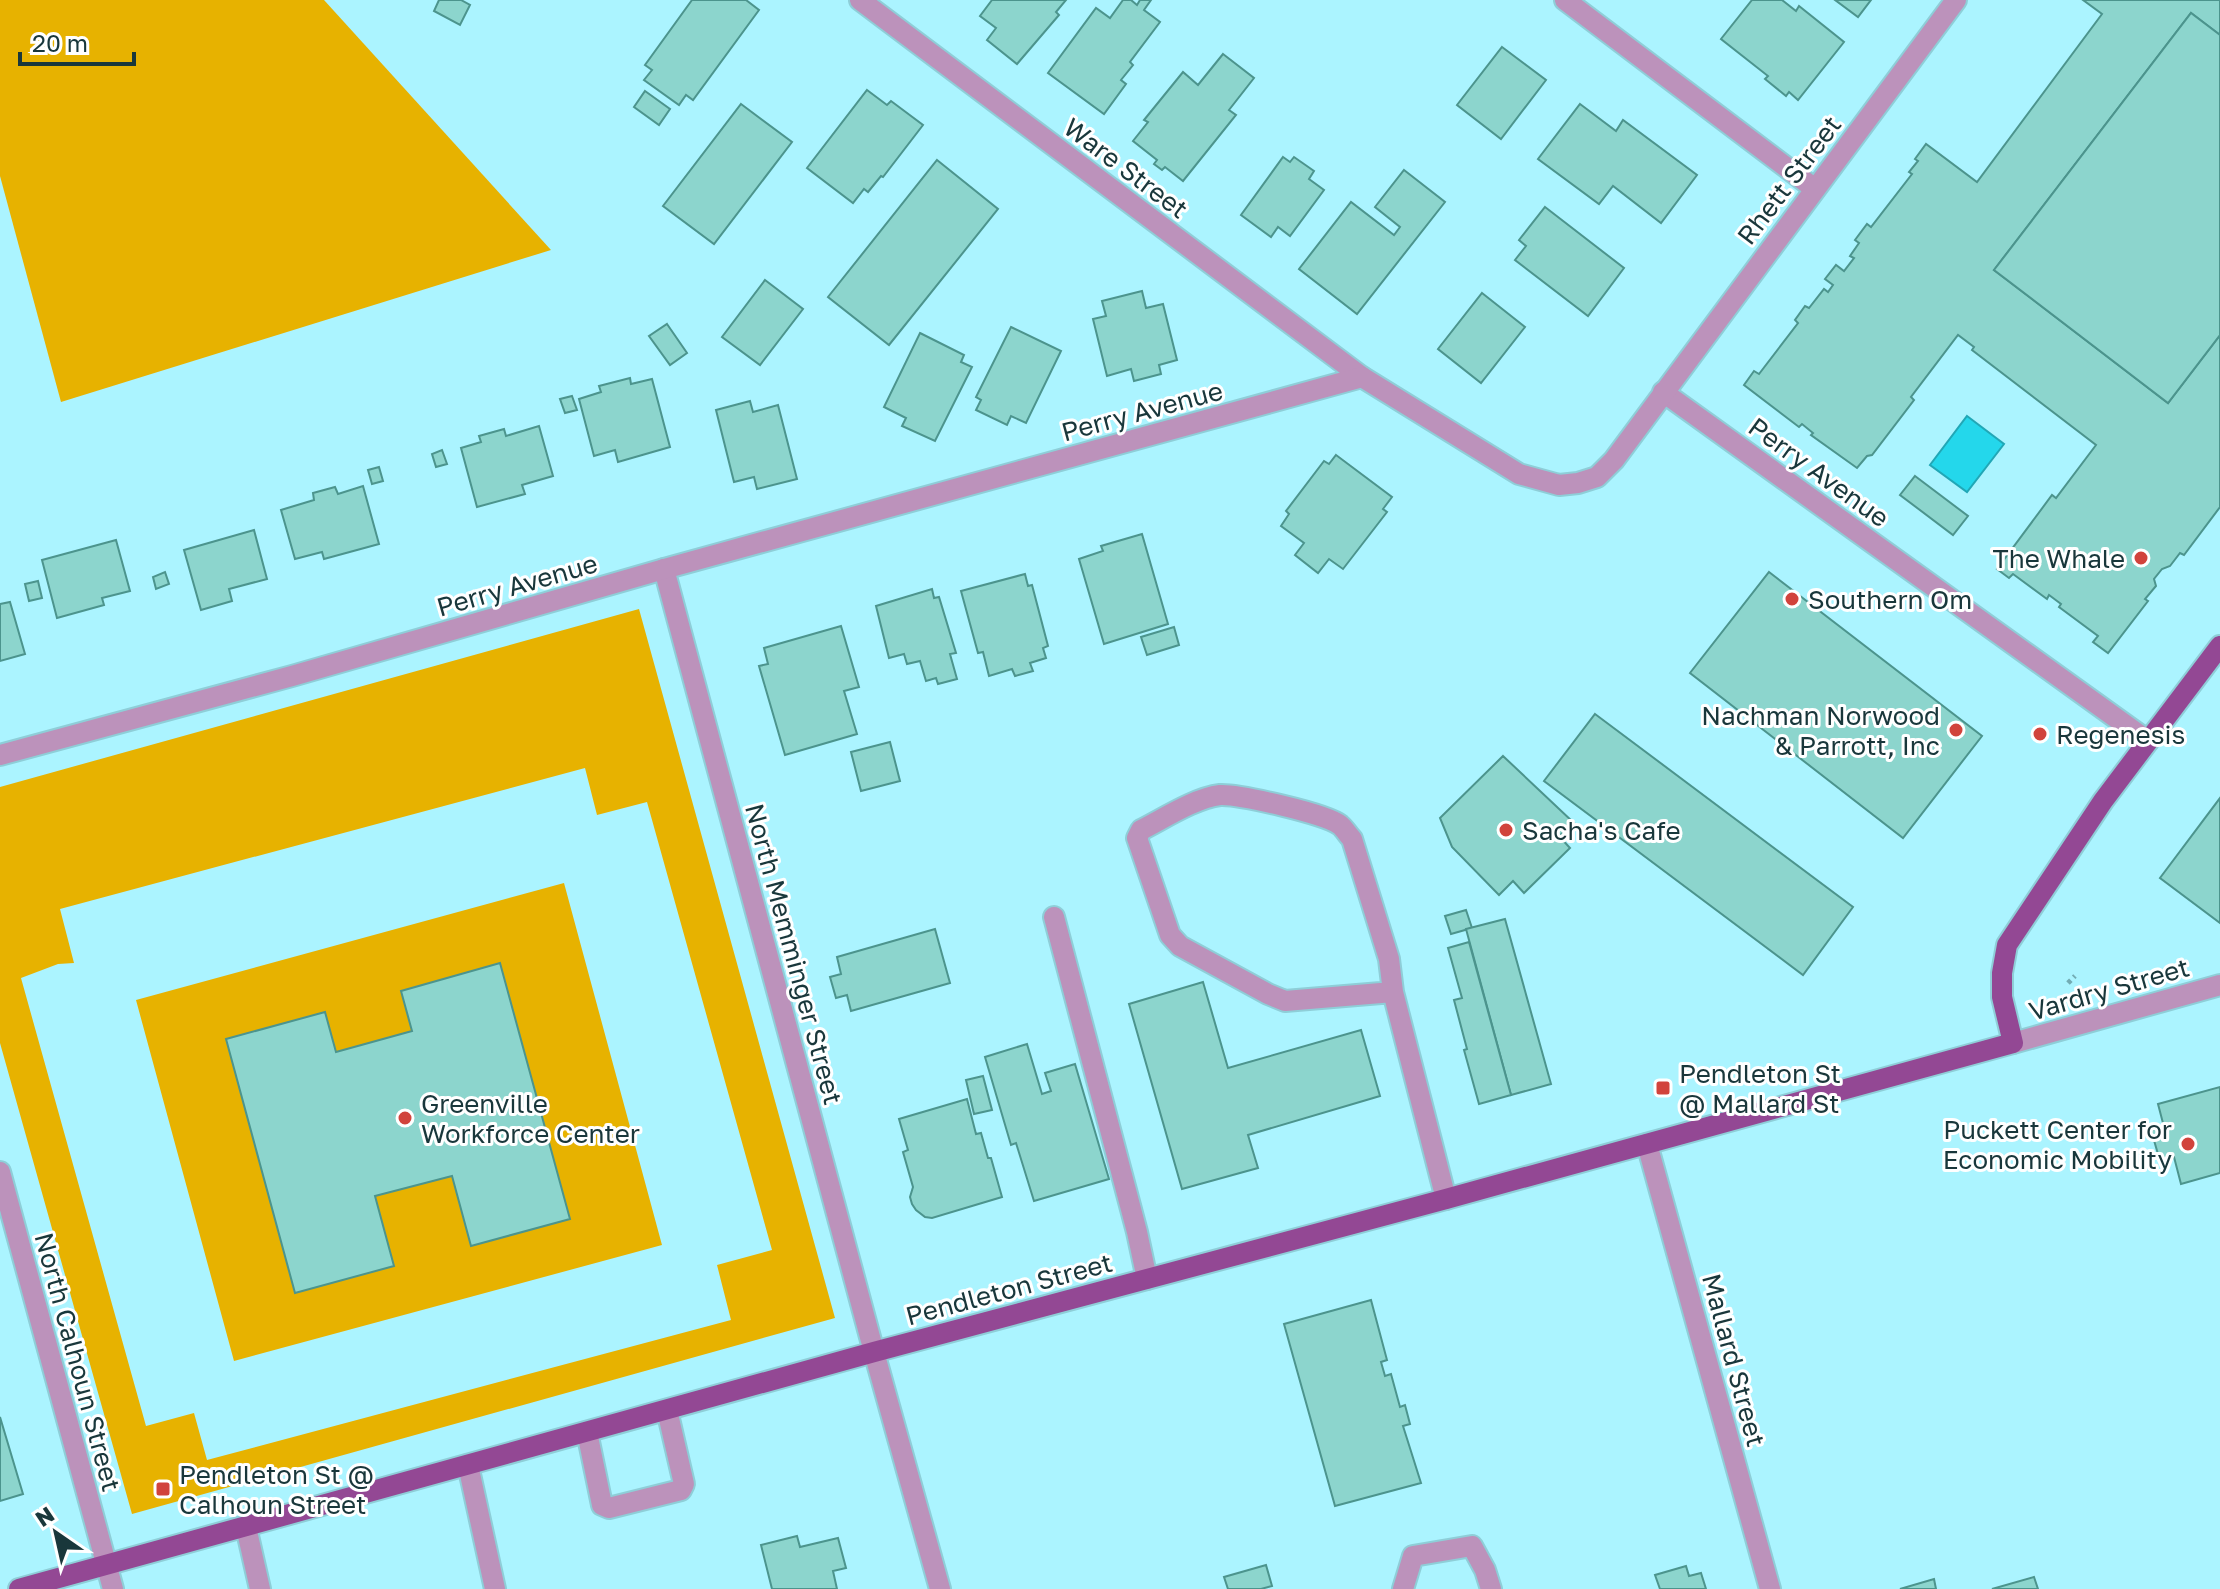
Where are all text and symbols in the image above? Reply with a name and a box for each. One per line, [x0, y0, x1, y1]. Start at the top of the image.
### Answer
scale bar [20, 16, 134, 66]
text: 20 m [32, 28, 88, 57]
street label: Rhett Street [1731, 110, 1847, 250]
street label: Ware Street [1058, 111, 1194, 225]
street label: Perry Avenue [1058, 375, 1226, 447]
street label: Perry Avenue [1743, 411, 1895, 533]
place label: The Whale [1993, 543, 2125, 574]
street label: Perry Avenue [433, 547, 601, 623]
marker: The Whale [2132, 549, 2150, 567]
place label: Southern Om [1808, 584, 1972, 615]
marker: Southern Om [1783, 590, 1801, 608]
place label: Nachman Norwood & Parrott, Inc [1701, 700, 1940, 761]
place label: Regenesis [2056, 719, 2185, 750]
marker: Nachman Norwood & Parrott, Inc [1947, 721, 1965, 739]
marker: Regenesis [2031, 725, 2049, 743]
street label: North Memminger Street [739, 800, 849, 1108]
place label: Sacha's Cafe [1522, 815, 1681, 846]
marker: Sacha's Cafe [1497, 821, 1515, 839]
street label: Vardry Street [2025, 951, 2193, 1027]
place label: Pendleton St @ Mallard St [1679, 1058, 1841, 1119]
marker: Pendleton St @ Mallard St [1654, 1079, 1672, 1097]
place label: Greenville Workforce Center [421, 1088, 640, 1149]
marker: Greenville Workforce Center [396, 1109, 414, 1127]
place label: Puckett Center for Economic Mobility [1943, 1114, 2172, 1175]
marker: Puckett Center for Economic Mobility [2179, 1135, 2197, 1153]
street label: North Calhoun Street [29, 1229, 127, 1495]
street label: Pendleton Street [902, 1247, 1116, 1331]
street label: Mallard Street [1696, 1270, 1772, 1450]
place label: Pendleton St @ Calhoun Street [179, 1459, 374, 1520]
marker: Pendleton St @ Calhoun Street [154, 1480, 172, 1498]
north arrow [16, 1493, 96, 1573]
text: N [30, 1500, 59, 1532]

